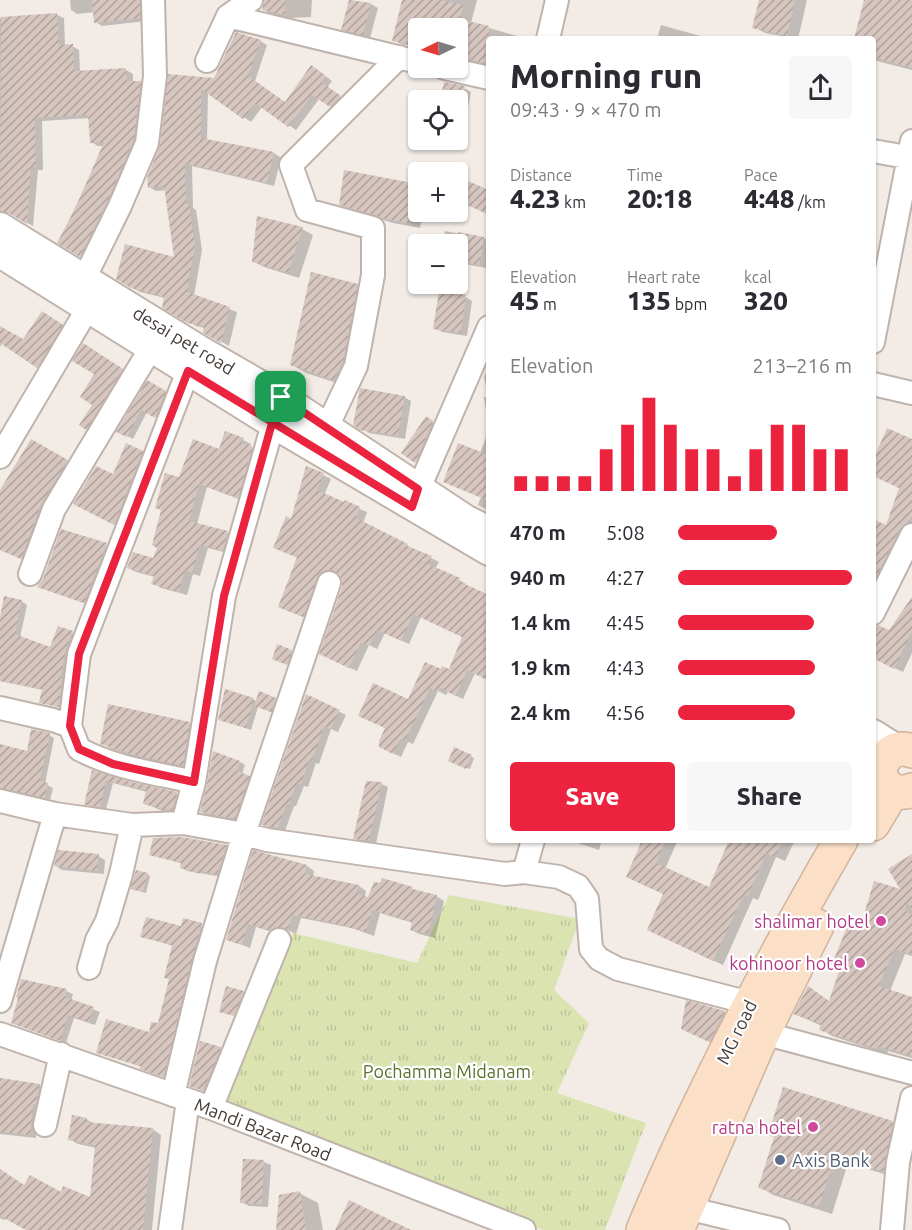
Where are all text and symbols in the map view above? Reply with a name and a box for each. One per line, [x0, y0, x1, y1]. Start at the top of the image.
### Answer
north arrow [408, 18, 468, 78]
map controls [408, 18, 468, 294]
button: share [789, 56, 852, 119]
text: Morning run [510, 57, 702, 94]
button: locate [408, 90, 468, 150]
text: 09:43 · 9 × 470 m [510, 98, 662, 121]
button: + [408, 162, 468, 222]
text: Distance [510, 166, 572, 184]
text: Time [627, 166, 663, 184]
text: Pace [744, 166, 778, 184]
text: 4.23 [510, 184, 560, 213]
text: 20:18 [627, 184, 692, 213]
text: 4:48 [744, 184, 794, 213]
text: km [560, 193, 586, 211]
text: /km [794, 193, 826, 211]
button: − [408, 234, 468, 294]
text: Elevation [510, 268, 577, 286]
text: Heart rate [627, 268, 701, 286]
text: kcal [744, 268, 772, 286]
text: 45 [510, 286, 539, 315]
text: 135 [627, 286, 671, 315]
text: 320 [744, 286, 788, 315]
text: m [539, 295, 557, 313]
text: bpm [671, 295, 707, 313]
street label: desai pet road [130, 302, 238, 378]
text: Elevation [510, 354, 593, 377]
text: 213–216 m [753, 354, 852, 377]
pin [255, 371, 306, 422]
icon: arrive [264, 380, 297, 413]
text: 470 m [510, 521, 566, 544]
text: 5:08 [606, 521, 645, 544]
text: 940 m [510, 566, 566, 589]
text: 4:27 [606, 566, 645, 589]
text: 1.4 km [510, 611, 571, 634]
text: 4:45 [606, 611, 645, 634]
text: 1.9 km [510, 656, 571, 679]
text: 4:43 [606, 656, 645, 679]
text: 2.4 km [510, 701, 571, 724]
text: 4:56 [606, 701, 645, 724]
button: Save [510, 762, 675, 831]
button: Share [687, 762, 852, 831]
place label: shalimar hotel [754, 911, 869, 931]
marker: shalimar hotel [874, 914, 888, 928]
place label: kohinoor hotel [729, 953, 848, 973]
marker: kohinoor hotel [853, 956, 867, 970]
street label: MG road [712, 997, 760, 1067]
park label: Pochamma Midanam [363, 1061, 531, 1081]
street label: Mandi Bazar Road [192, 1094, 334, 1164]
place label: ratna hotel [712, 1117, 801, 1137]
marker: ratna hotel [806, 1120, 820, 1134]
place label: Axis Bank [792, 1150, 870, 1170]
marker: Axis Bank [773, 1153, 787, 1167]

